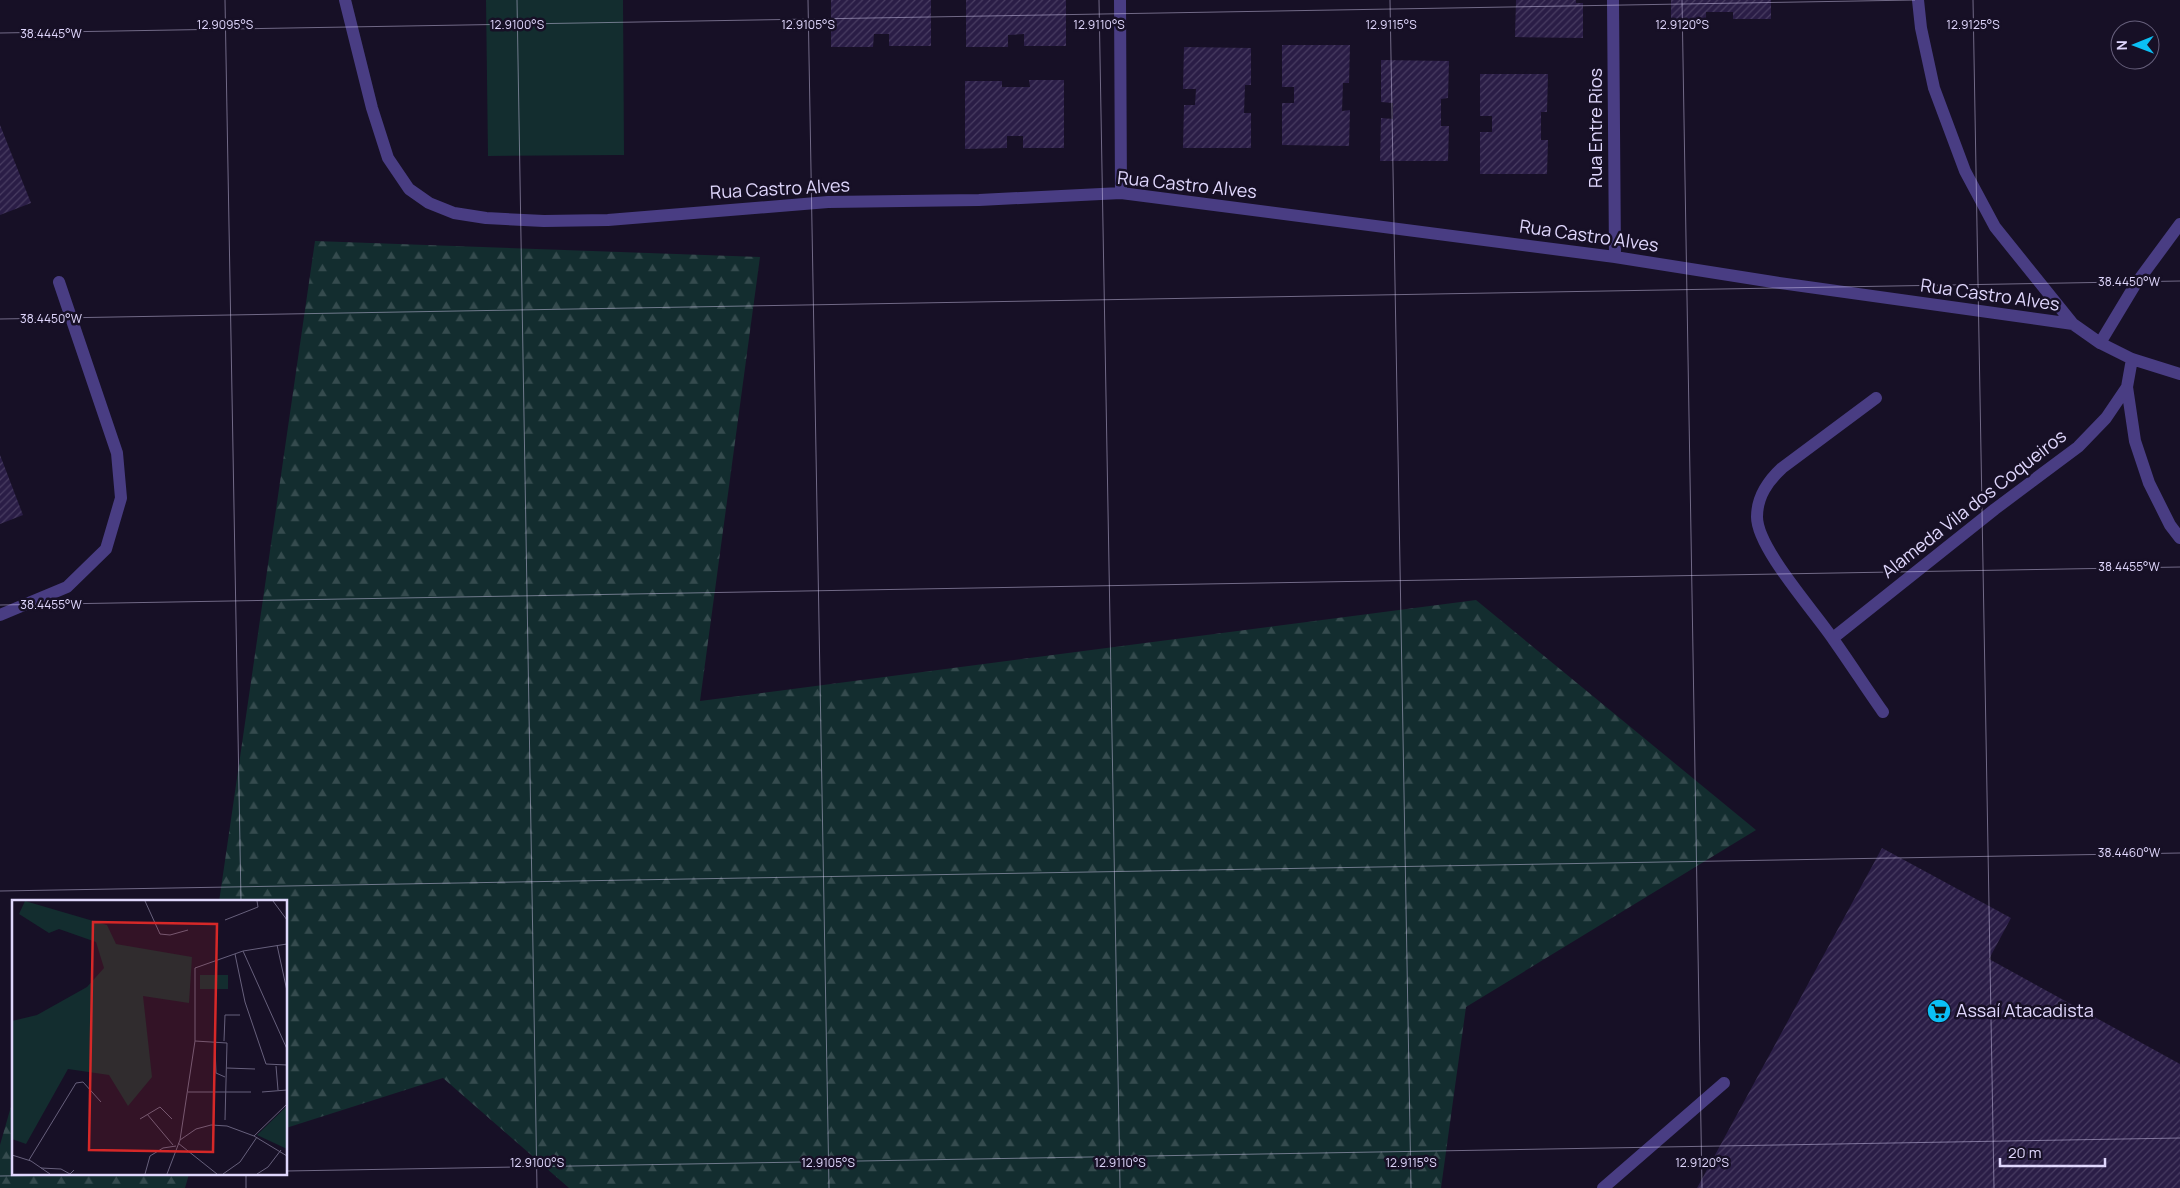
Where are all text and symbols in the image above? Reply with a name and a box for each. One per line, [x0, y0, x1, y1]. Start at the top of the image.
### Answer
text: 12.9095°S [197, 16, 253, 33]
text: 12.9100°S [490, 16, 544, 33]
text: 12.9105°S [781, 16, 835, 33]
text: 12.9110°S [1073, 16, 1125, 33]
text: 12.9115°S [1365, 16, 1417, 33]
text: 12.9120°S [1655, 16, 1709, 33]
text: 12.9125°S [1946, 16, 2000, 33]
north arrow [2110, 20, 2160, 70]
text: 38.4445°W [20, 25, 83, 42]
text: N [2112, 40, 2131, 50]
street label: Rua Entre Rios [1583, 68, 1607, 188]
street label: Rua Castro Alves [1116, 165, 1258, 203]
street label: Rua Castro Alves [709, 172, 851, 204]
street label: Rua Castro Alves [1518, 213, 1660, 257]
street label: Rua Castro Alves [1919, 272, 2061, 316]
text: 38.4450°W [2098, 273, 2161, 290]
text: 38.4450°W [20, 310, 83, 327]
street label: Alameda Vila dos Coqueiros [1876, 423, 2071, 583]
text: 38.4455°W [2098, 558, 2160, 575]
text: 38.4455°W [20, 596, 82, 613]
text: 38.4460°W [2098, 844, 2161, 861]
inset map [12, 900, 288, 1176]
supermarket icon: Assaí Atacadista [1926, 998, 1952, 1024]
place label: Assaí Atacadista [1956, 998, 2094, 1022]
scale bar [2000, 1136, 2105, 1168]
text: 20 m [2008, 1142, 2041, 1163]
text: 12.9100°S [510, 1154, 564, 1171]
text: 12.9105°S [801, 1154, 855, 1171]
text: 12.9110°S [1094, 1154, 1146, 1171]
text: 12.9115°S [1385, 1154, 1437, 1171]
text: 12.9120°S [1675, 1154, 1729, 1171]

